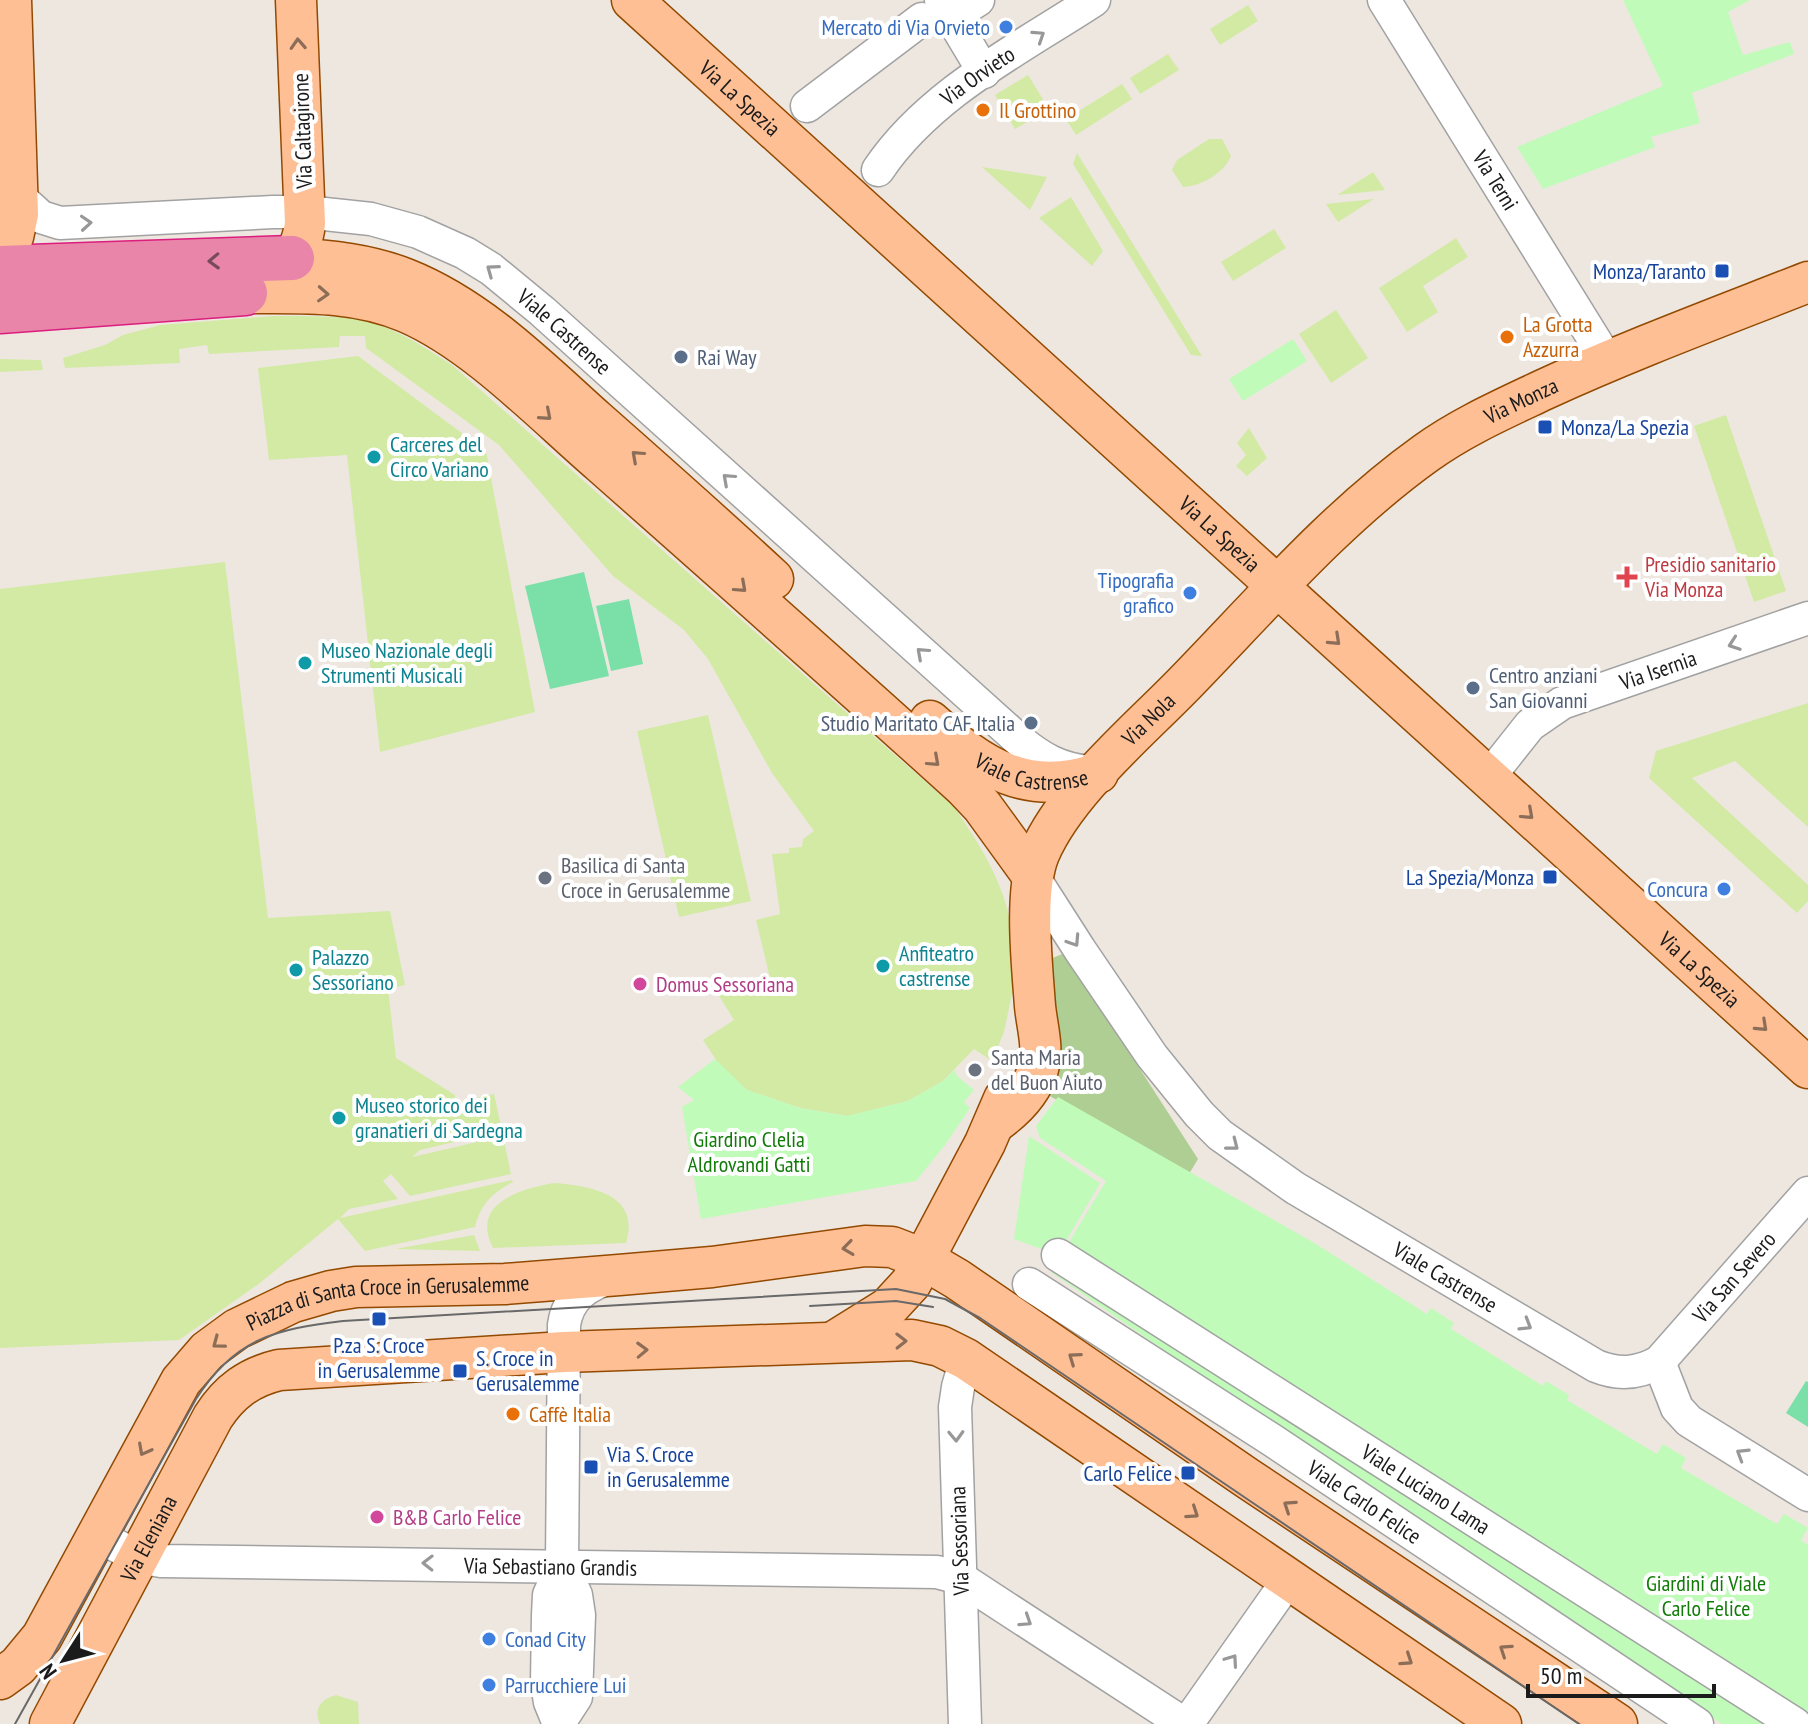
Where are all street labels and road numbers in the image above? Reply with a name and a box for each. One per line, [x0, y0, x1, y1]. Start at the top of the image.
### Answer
street label: Via Orvieto [934, 40, 1020, 112]
street label: Via La Spezia [693, 53, 787, 142]
street label: Via Caltagirone [286, 73, 318, 190]
street label: Via Terni [1466, 144, 1525, 215]
street label: Viale Castrense [511, 282, 617, 381]
street label: Via Monza [1478, 371, 1562, 430]
street label: Via La Spezia [1173, 489, 1266, 578]
street label: Via Isernia [1615, 644, 1700, 696]
street label: Via Nola [1115, 687, 1181, 752]
street label: Viale Castrense [969, 746, 1091, 796]
street label: Via La Spezia [1652, 925, 1746, 1013]
street label: Via San Severo [1686, 1226, 1782, 1329]
street label: Viale Castrense [1387, 1235, 1502, 1318]
street label: Piazza di Santa Croce in Gerusalemme [241, 1268, 530, 1337]
street label: Viale Luciano Lama [1355, 1437, 1495, 1540]
street label: Viale Carlo Felice [1301, 1453, 1427, 1550]
street label: Via Sessoriana [943, 1486, 975, 1597]
street label: Via Eleniana [114, 1490, 183, 1587]
street label: Via Sebastiano Grandis [463, 1551, 637, 1582]

